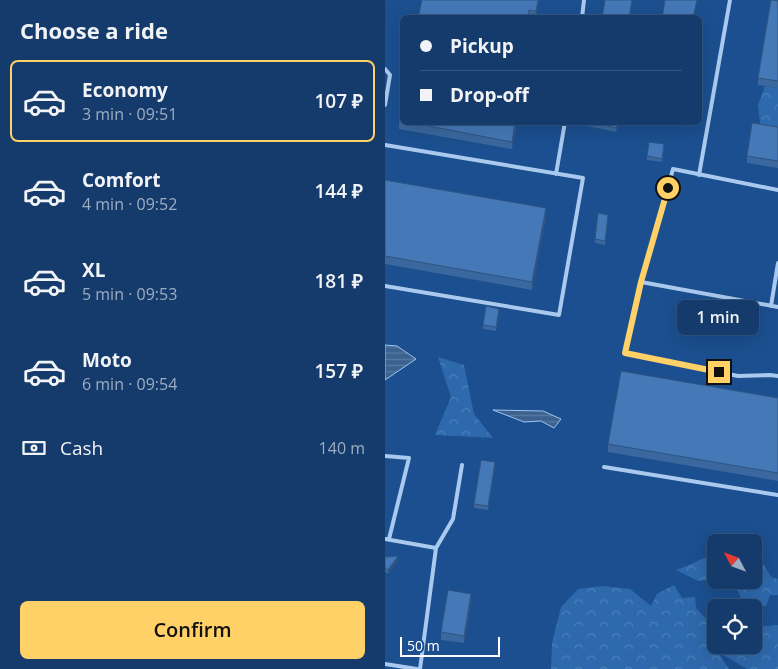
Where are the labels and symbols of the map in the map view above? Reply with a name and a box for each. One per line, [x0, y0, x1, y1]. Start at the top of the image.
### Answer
route start [657, 177, 679, 199]
callout: 1 min [678, 300, 760, 334]
route end [708, 361, 730, 383]
north arrow [707, 534, 763, 589]
scale bar [400, 634, 500, 657]

